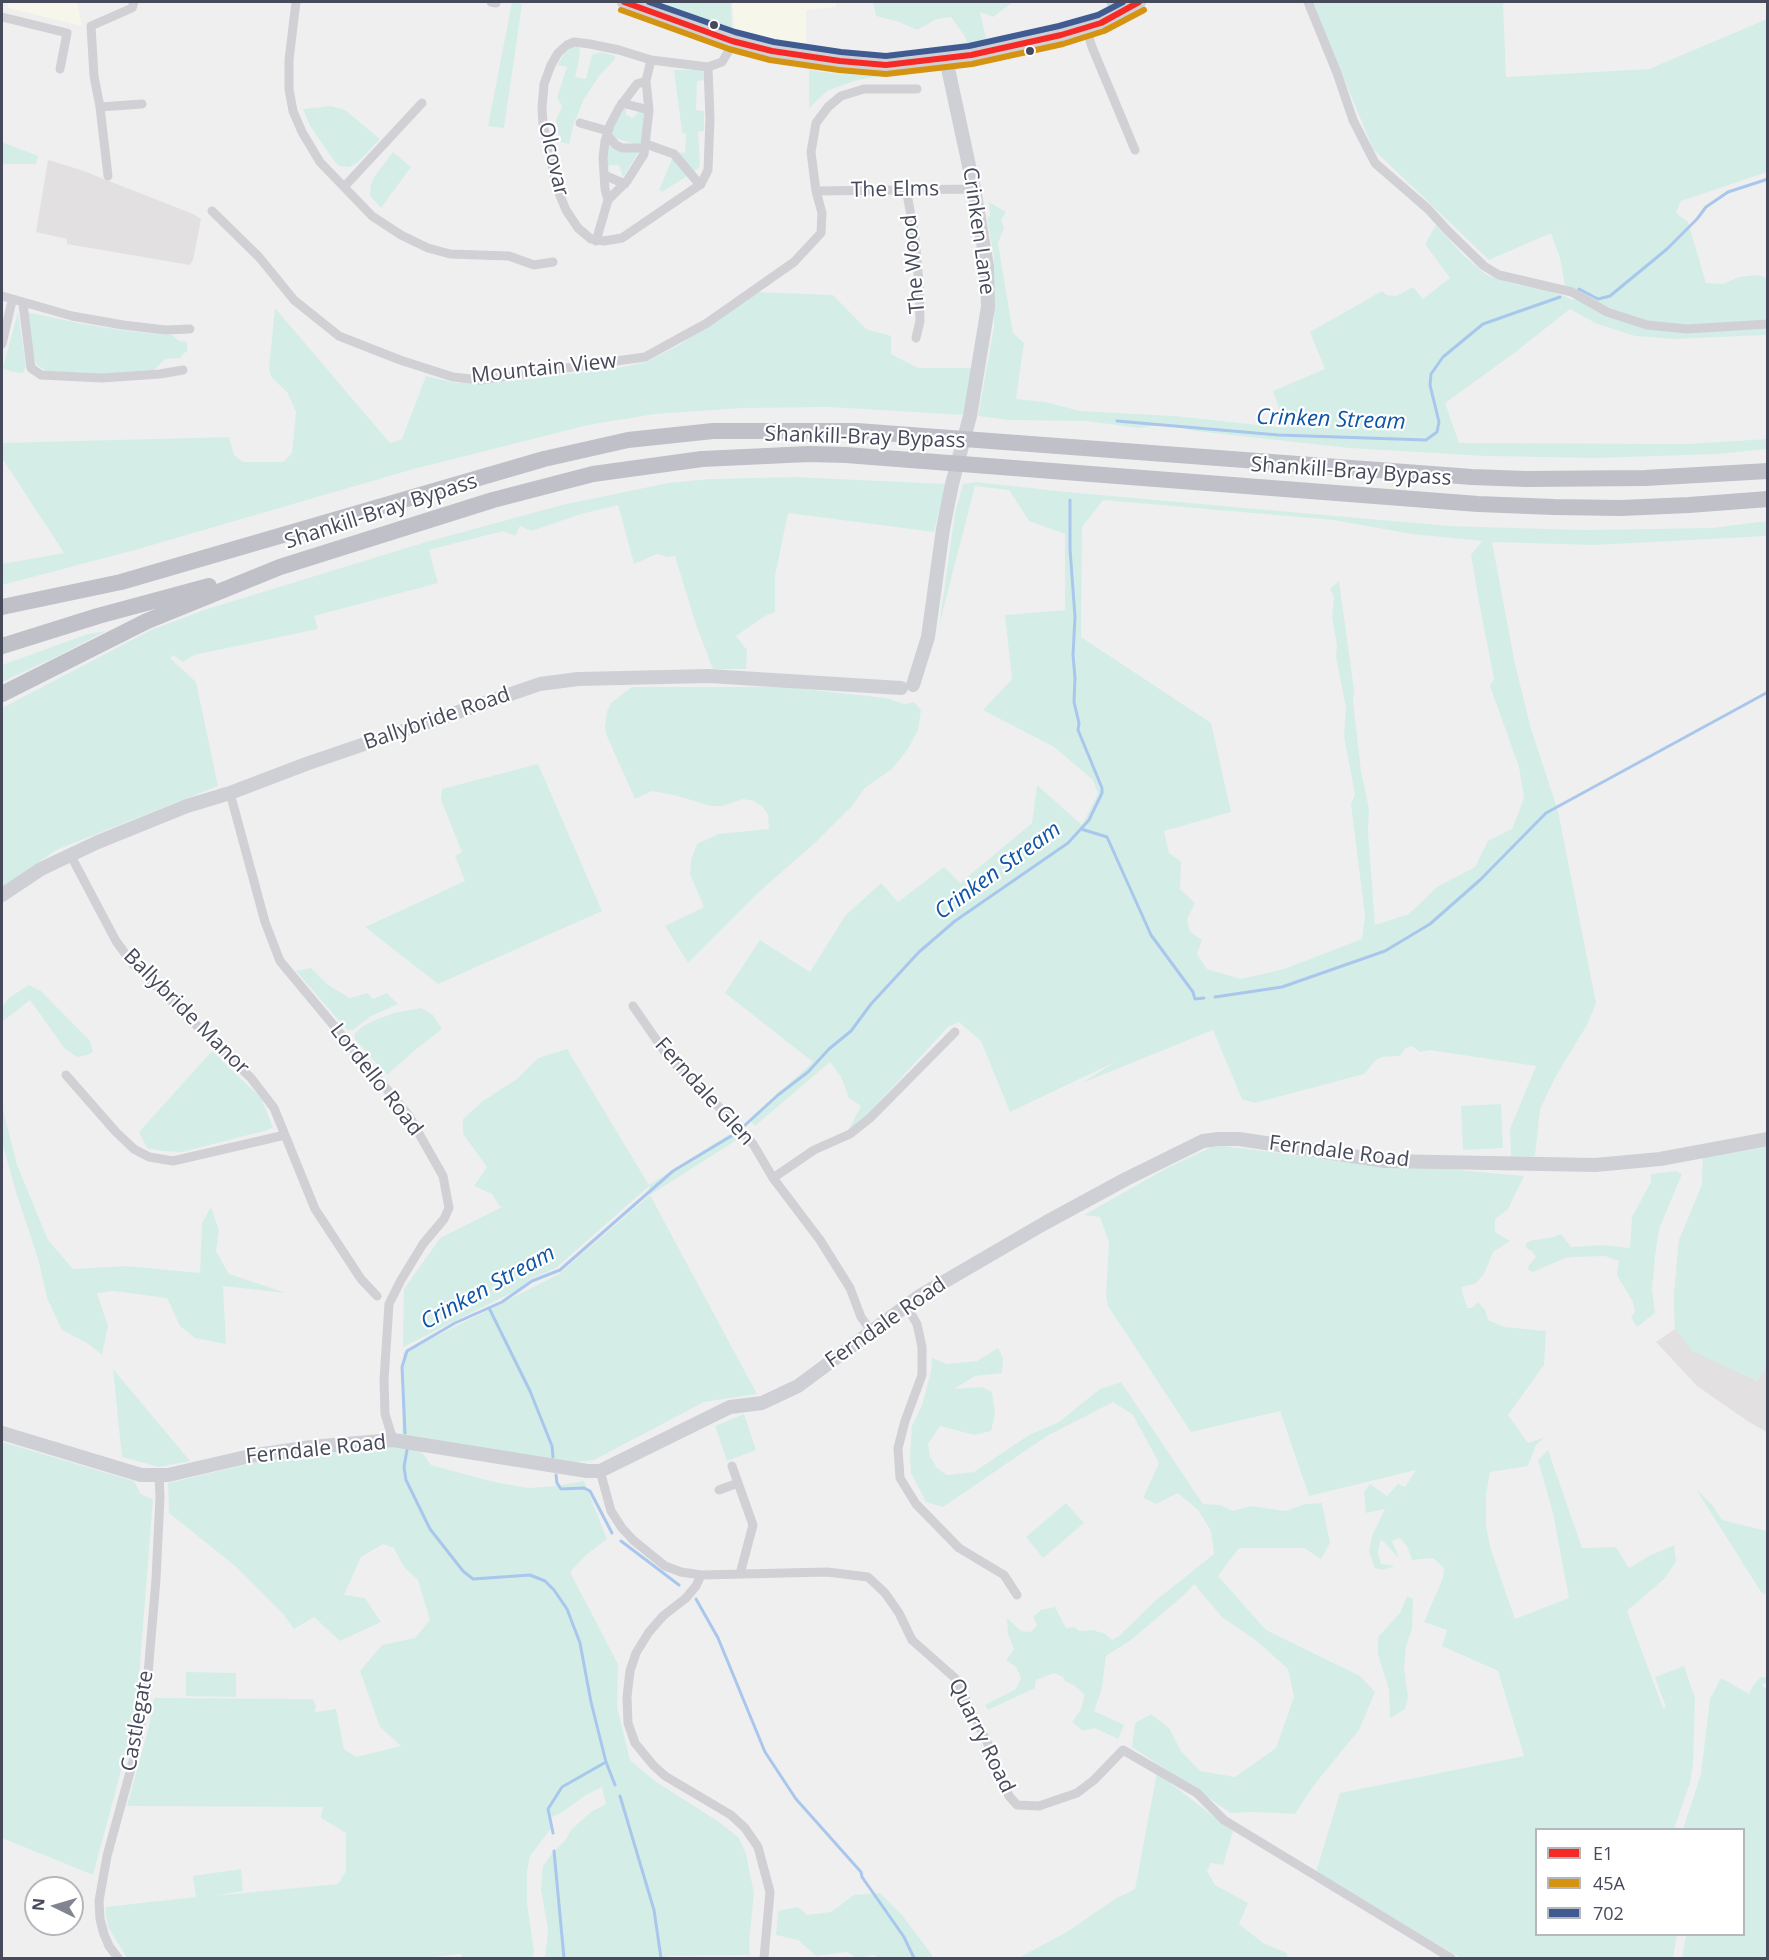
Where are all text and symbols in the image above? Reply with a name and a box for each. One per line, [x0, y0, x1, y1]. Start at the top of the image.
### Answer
unlabelled marker [708, 19, 720, 31]
unlabelled marker [1024, 45, 1036, 57]
street label: Olcovar [532, 120, 574, 198]
street label: Crinken Lane [957, 166, 999, 296]
street label: The Elms [851, 177, 939, 203]
street label: The Wood [897, 213, 931, 315]
street label: Mountain View [470, 349, 618, 389]
water label: Crinken Stream [1256, 404, 1406, 436]
street label: Shankill-Bray Bypass [764, 422, 966, 454]
street label: Shankill-Bray Bypass [1250, 452, 1452, 492]
street label: Shankill-Bray Bypass [282, 469, 480, 555]
street label: Ballybride Road [360, 682, 514, 756]
water label: Crinken Stream [930, 816, 1066, 926]
street label: Ballybride Manor [118, 944, 254, 1080]
street label: Lordello Road [324, 1019, 428, 1141]
street label: Ferndale Glen [649, 1033, 759, 1151]
street label: Ferndale Road [1267, 1131, 1411, 1173]
water label: Crinken Stream [416, 1240, 560, 1336]
street label: Ferndale Road [821, 1272, 951, 1374]
street label: Ferndale Road [244, 1430, 388, 1470]
street label: Castlegate [117, 1669, 159, 1773]
street label: Quarry Road [942, 1675, 1020, 1797]
legend [1535, 1828, 1745, 1936]
text: E1 [1593, 1841, 1613, 1865]
text: 45A [1593, 1871, 1625, 1895]
north arrow [24, 1876, 84, 1936]
text: N [27, 1897, 50, 1912]
text: 702 [1593, 1901, 1624, 1925]

